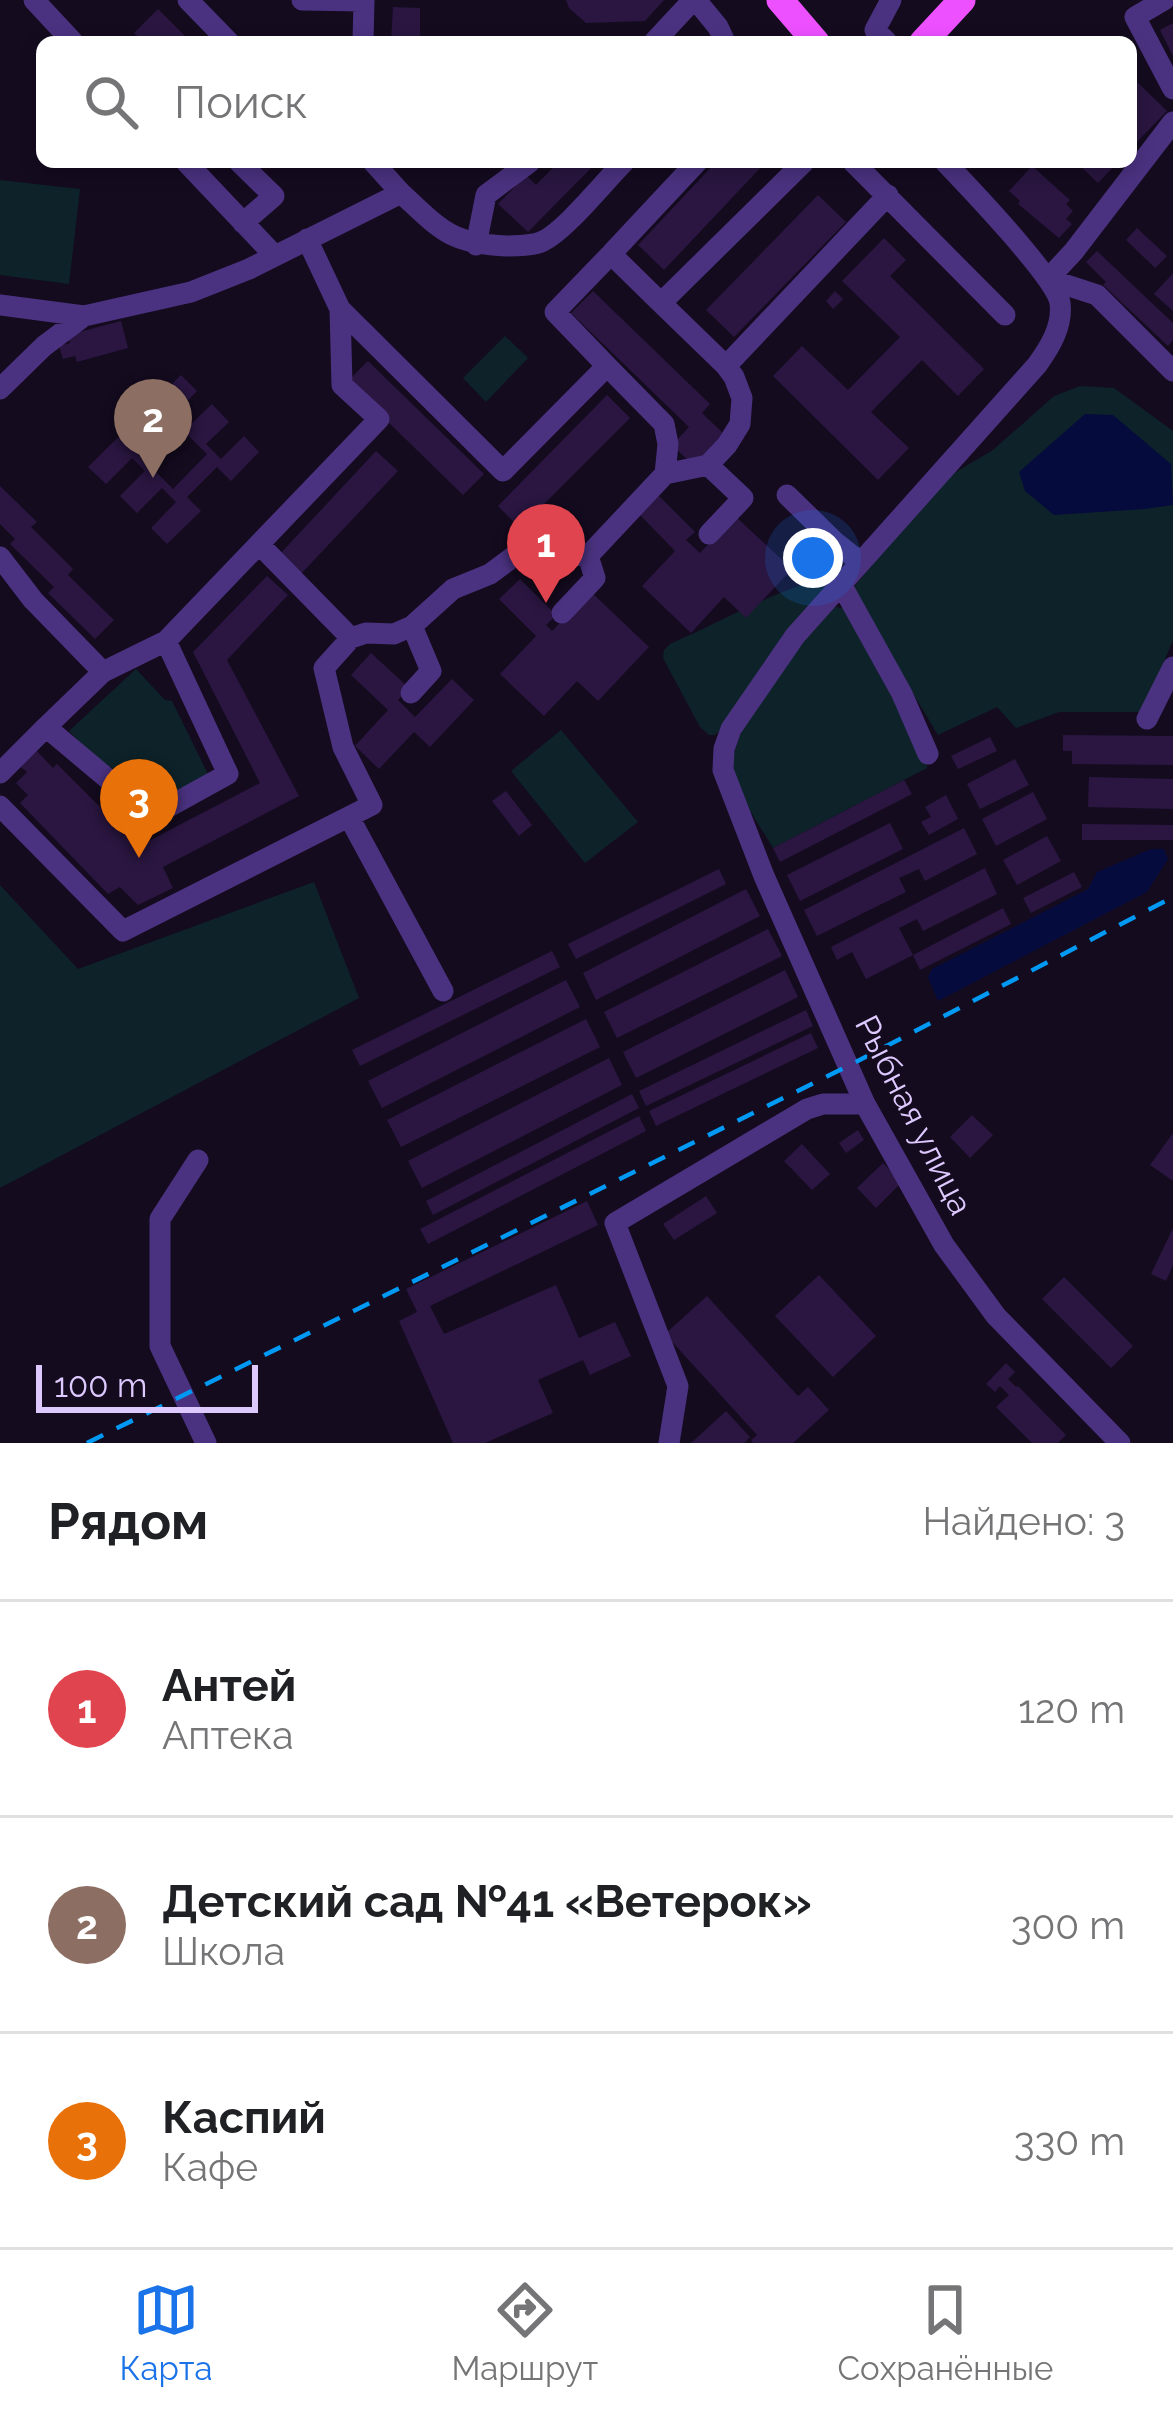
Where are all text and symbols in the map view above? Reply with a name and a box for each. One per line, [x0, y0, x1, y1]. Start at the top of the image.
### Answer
search box [36, 36, 1137, 168]
icon: search [78, 69, 144, 135]
text: Поиск [174, 76, 308, 129]
pin: 2 [114, 379, 192, 478]
pin: 1 [507, 504, 585, 603]
your location [783, 528, 843, 588]
pin: 3 [100, 759, 178, 858]
street label: Рыбная улица [847, 1009, 981, 1221]
scale bar [36, 1359, 258, 1412]
text: 100 m [54, 1366, 147, 1405]
text: Рядом [48, 1491, 208, 1551]
text: Найдено: 3 [922, 1498, 1125, 1544]
text: Антей [162, 1659, 296, 1712]
text: 1 [77, 1686, 97, 1732]
text: 120 m [1018, 1686, 1125, 1732]
text: Аптека [162, 1712, 293, 1758]
text: Детский сад №41 «Ветерок» [162, 1875, 812, 1928]
text: 2 [76, 1902, 98, 1948]
text: 300 m [1011, 1902, 1125, 1948]
text: Школа [162, 1928, 285, 1974]
text: Каспий [162, 2091, 326, 2144]
text: 3 [76, 2118, 98, 2164]
text: 330 m [1014, 2118, 1125, 2164]
text: Кафе [162, 2144, 258, 2190]
tab: Карта [120, 2277, 212, 2388]
tab: Маршрут [451, 2277, 598, 2388]
tab: Сохранённые [837, 2277, 1053, 2388]

